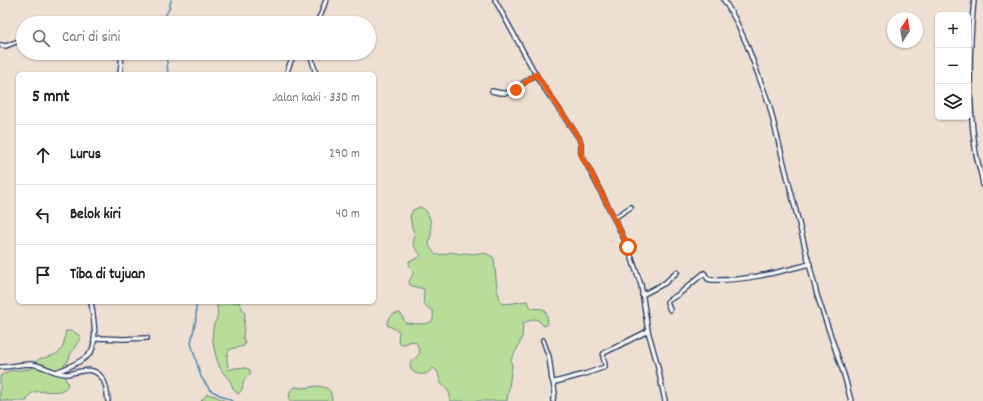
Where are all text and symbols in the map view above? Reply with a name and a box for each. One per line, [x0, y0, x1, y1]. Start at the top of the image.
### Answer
north arrow [887, 12, 923, 48]
map controls [935, 12, 971, 120]
button: + [935, 12, 971, 48]
search box [16, 16, 376, 60]
icon: search [30, 27, 52, 49]
text: Cari di sini [62, 27, 120, 49]
button: − [935, 48, 971, 84]
route end [507, 81, 525, 99]
button: layers [935, 84, 971, 120]
text: 5 mnt [32, 86, 70, 110]
text: Jalan kaki · 330 m [272, 89, 360, 108]
icon: ahead [32, 144, 54, 166]
text: Lurus [70, 144, 101, 166]
text: 290 m [329, 145, 360, 164]
icon: left [32, 204, 54, 226]
text: Belok kiri [70, 204, 121, 226]
text: 40 m [336, 205, 360, 224]
route start [619, 238, 637, 256]
icon: arrive [32, 264, 54, 286]
text: Tiba di tujuan [70, 264, 145, 286]

